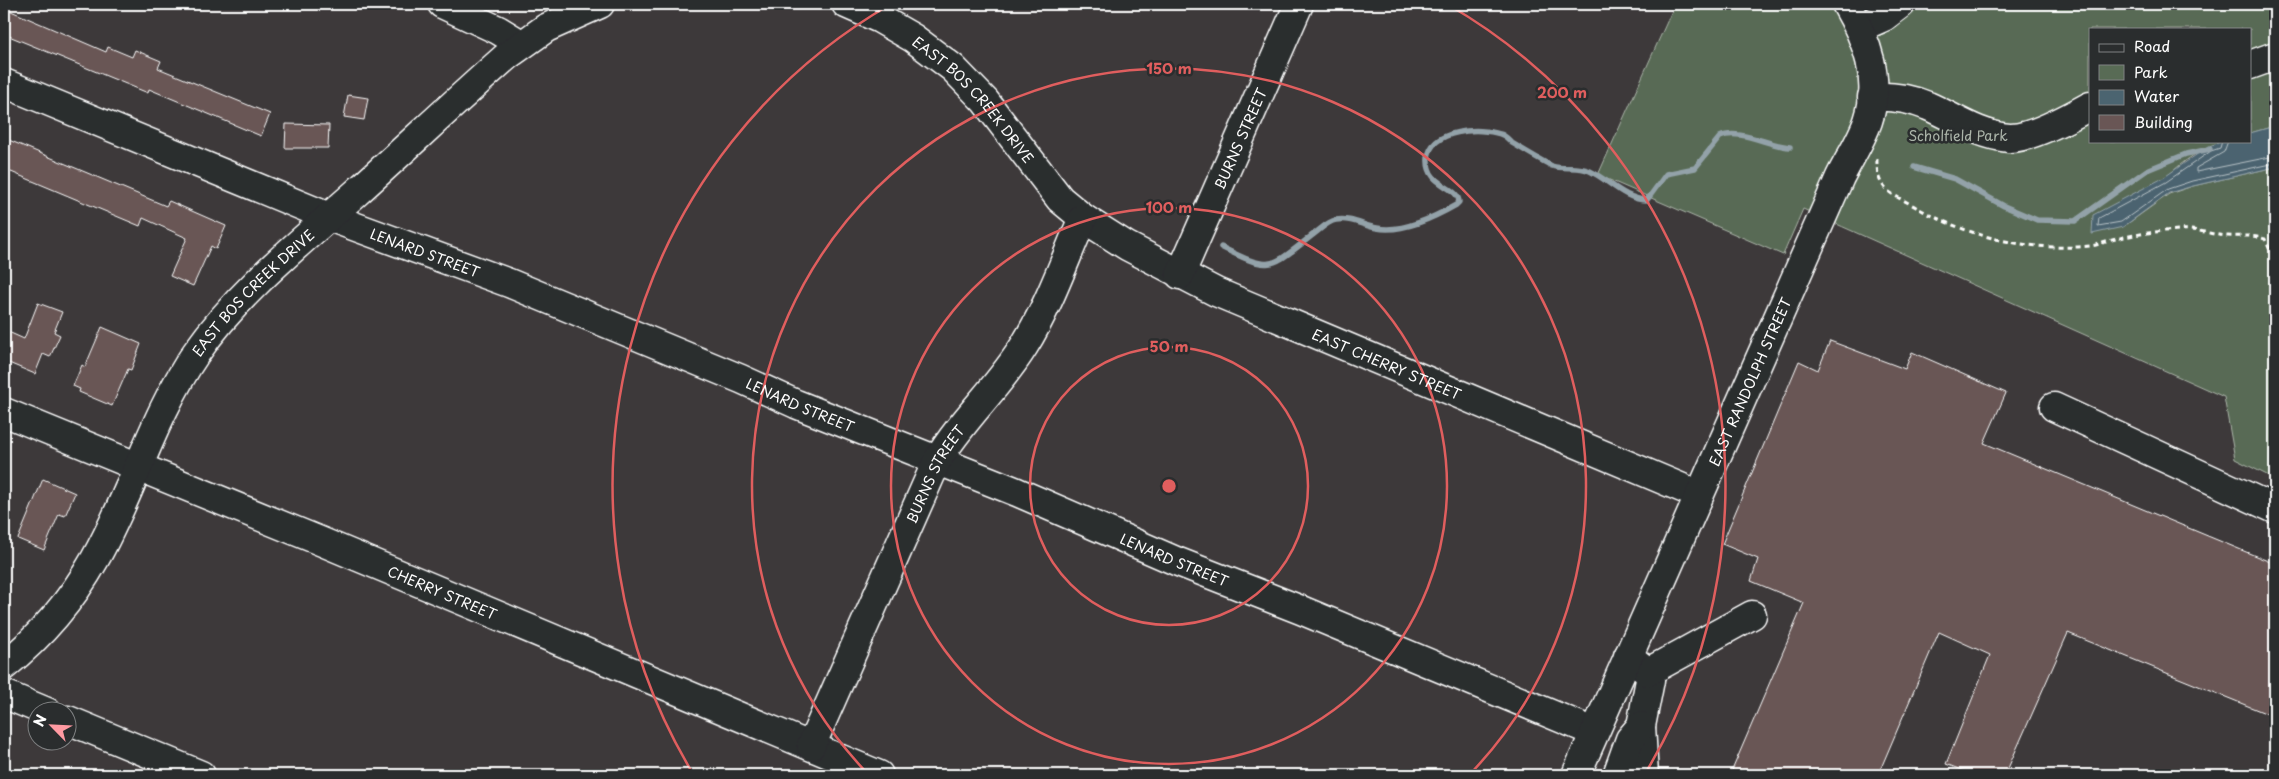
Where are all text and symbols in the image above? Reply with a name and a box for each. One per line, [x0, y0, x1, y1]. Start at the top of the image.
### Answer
legend [2089, 28, 2252, 142]
street label: EAST BOS CREEK DRIVE [908, 31, 1039, 167]
text: Road [2134, 34, 2170, 57]
text: 150 m [1146, 56, 1192, 79]
text: Park [2134, 60, 2168, 83]
text: 200 m [1537, 80, 1587, 103]
street label: BURNS STREET [1208, 84, 1272, 193]
text: Water [2134, 84, 2179, 107]
text: Building [2134, 110, 2193, 133]
park label: Scholfield Park [1908, 125, 2008, 146]
text: 100 m [1146, 195, 1192, 218]
street label: LENARD STREET [367, 223, 483, 282]
street label: EAST BOS CREEK DRIVE [186, 224, 319, 360]
street label: EAST RANDOLPH STREET [1703, 294, 1796, 469]
street label: EAST CHERRY STREET [1309, 323, 1465, 405]
text: 50 m [1150, 334, 1188, 357]
street label: LENARD STREET [743, 372, 858, 437]
street label: BURNS STREET [900, 420, 970, 527]
centre of rings [1160, 477, 1178, 495]
street label: LENARD STREET [1117, 528, 1232, 591]
street label: CHERRY STREET [385, 560, 501, 625]
north arrow [28, 702, 78, 752]
text: N [28, 711, 52, 730]

